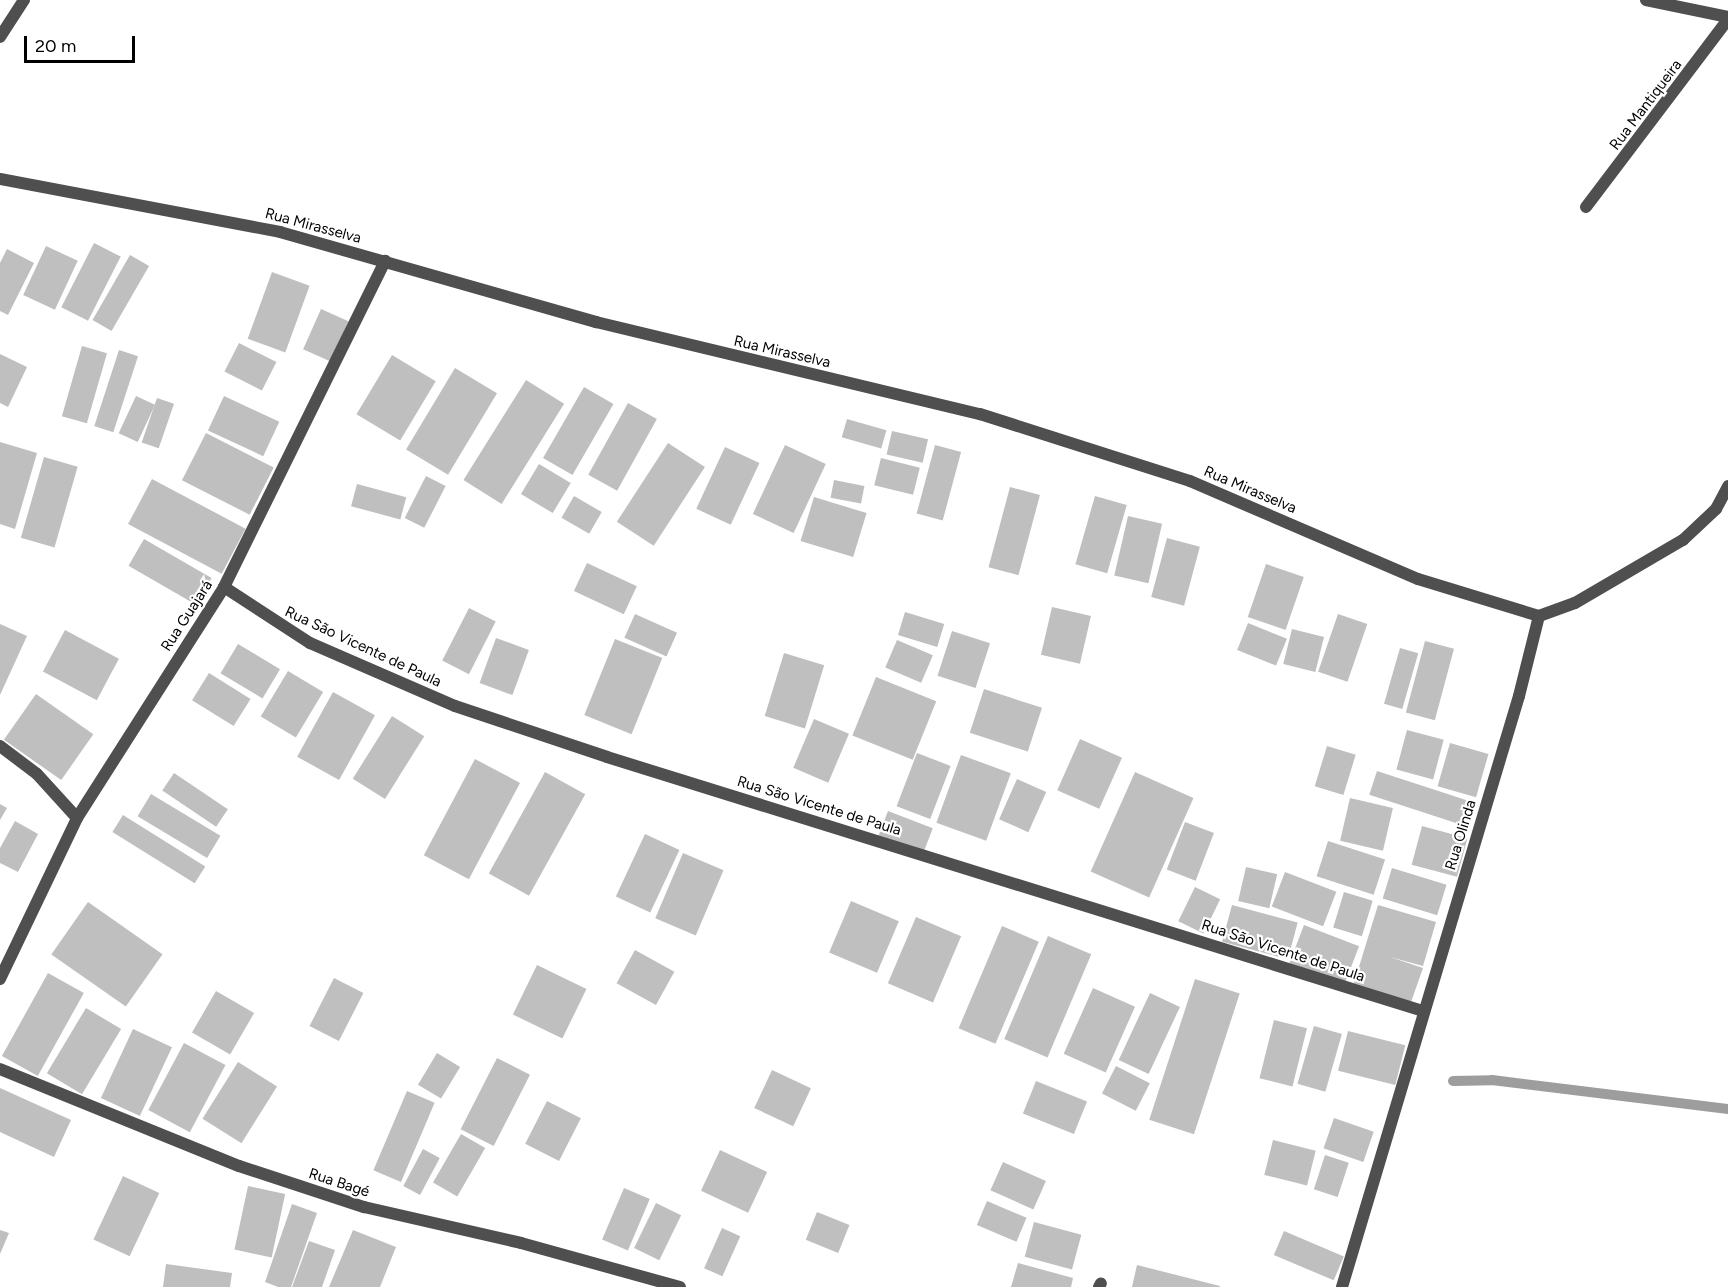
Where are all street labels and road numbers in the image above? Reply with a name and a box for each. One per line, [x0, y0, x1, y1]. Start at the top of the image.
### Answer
street label: Rua Mantiqueira [1606, 56, 1686, 154]
street label: Rua Mirasselva [263, 205, 363, 247]
street label: Rua Mirasselva [732, 332, 832, 372]
street label: Rua Mirasselva [1201, 462, 1299, 518]
street label: Rua Guajará [157, 577, 217, 655]
street label: Rua São Vicente de Paula [282, 603, 444, 691]
street label: Rua São Vicente de Paula [735, 772, 903, 840]
street label: Rua Olinda [1442, 798, 1480, 872]
street label: Rua São Vicente de Paula [1199, 916, 1367, 986]
street label: Rua Bagé [306, 1165, 372, 1201]

